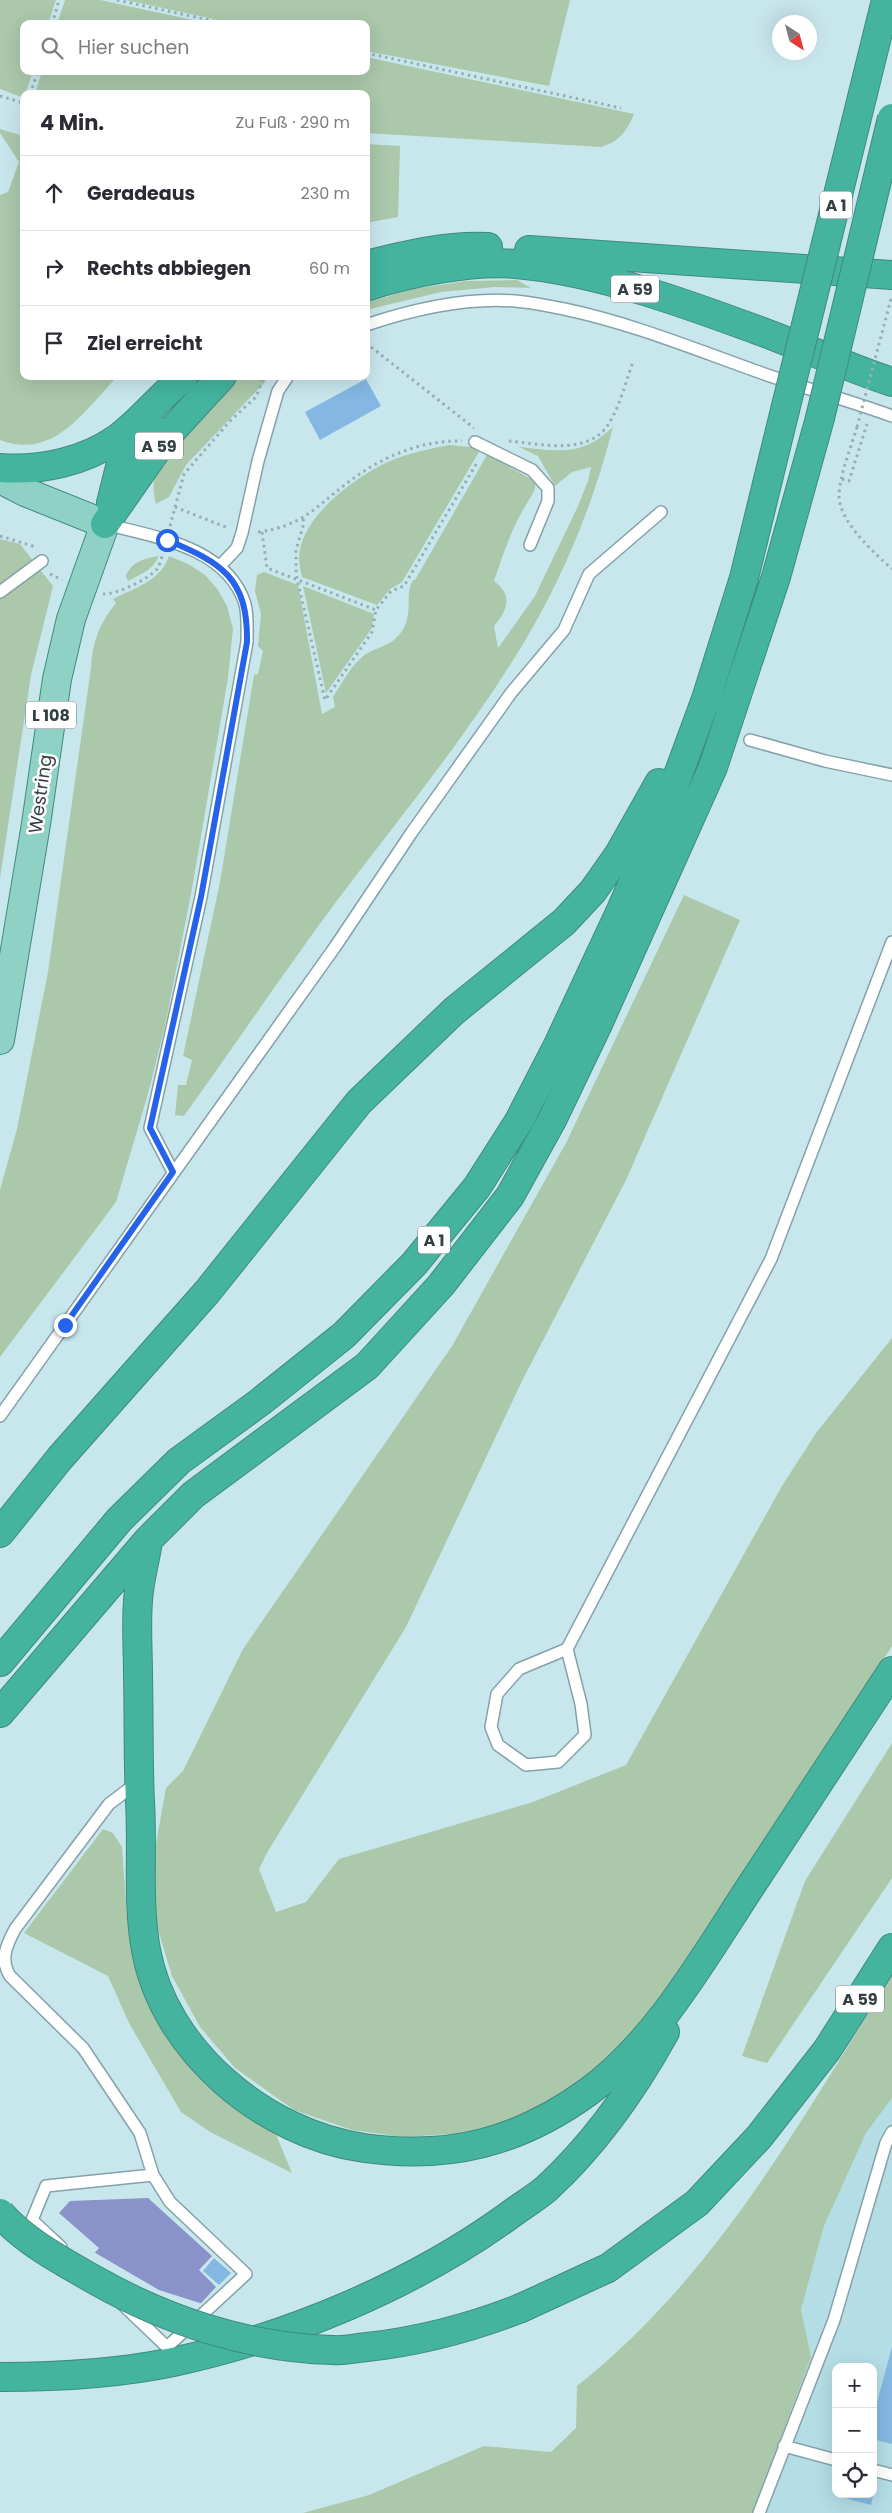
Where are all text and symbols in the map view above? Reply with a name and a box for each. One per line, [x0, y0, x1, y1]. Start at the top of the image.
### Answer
north arrow [772, 15, 817, 60]
search box [20, 20, 370, 75]
icon: search [38, 34, 66, 62]
text: Hier suchen [78, 34, 189, 61]
text: 4 Min. [40, 108, 104, 137]
text: Zu Fuß · 290 m [236, 111, 350, 134]
icon: ahead [40, 179, 68, 207]
text: Geradeaus [87, 180, 195, 207]
text: 230 m [301, 182, 350, 205]
road number: A 1 [820, 192, 852, 218]
icon: right [40, 254, 68, 282]
text: Rechts abbiegen [87, 255, 251, 282]
text: 60 m [309, 257, 350, 280]
road number: A 59 [611, 276, 659, 302]
icon: arrive [40, 329, 68, 357]
text: Ziel erreicht [87, 330, 203, 357]
road number: A 59 [135, 432, 183, 460]
route start [156, 529, 179, 552]
road number: L 108 [26, 702, 76, 728]
street label: Westring [22, 753, 58, 835]
road number: A 1 [418, 1226, 450, 1254]
route end [54, 1314, 77, 1337]
road number: A 59 [836, 1986, 884, 2012]
map controls [832, 2363, 877, 2498]
button: + [832, 2363, 877, 2408]
button: − [832, 2408, 877, 2453]
button: locate [832, 2453, 877, 2498]

